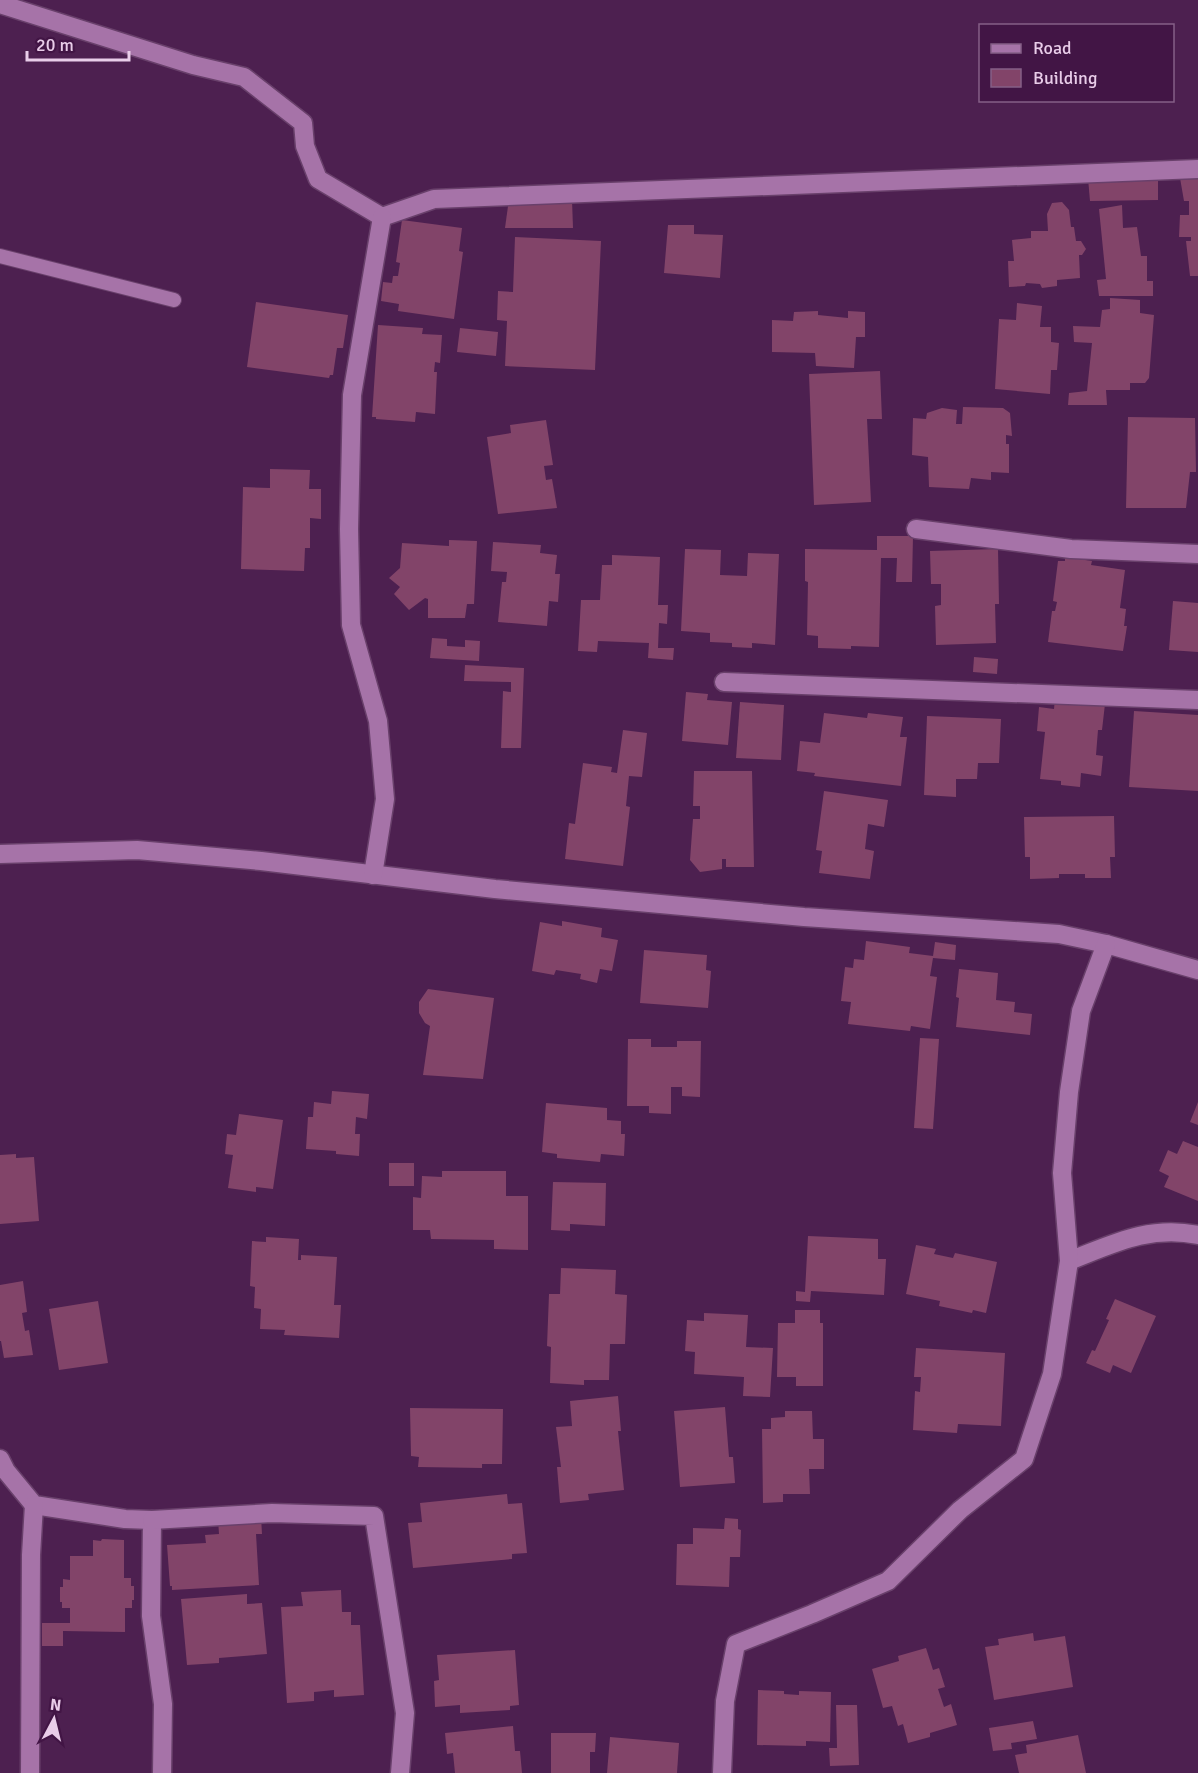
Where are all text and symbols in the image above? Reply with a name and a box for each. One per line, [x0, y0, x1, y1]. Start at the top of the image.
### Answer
scale bar [27, 24, 129, 62]
legend [979, 24, 1174, 102]
text: 20 m [36, 34, 74, 56]
text: Road [1033, 37, 1072, 59]
text: Building [1033, 67, 1097, 89]
north arrow [24, 1689, 84, 1749]
text: N [49, 1695, 62, 1716]

